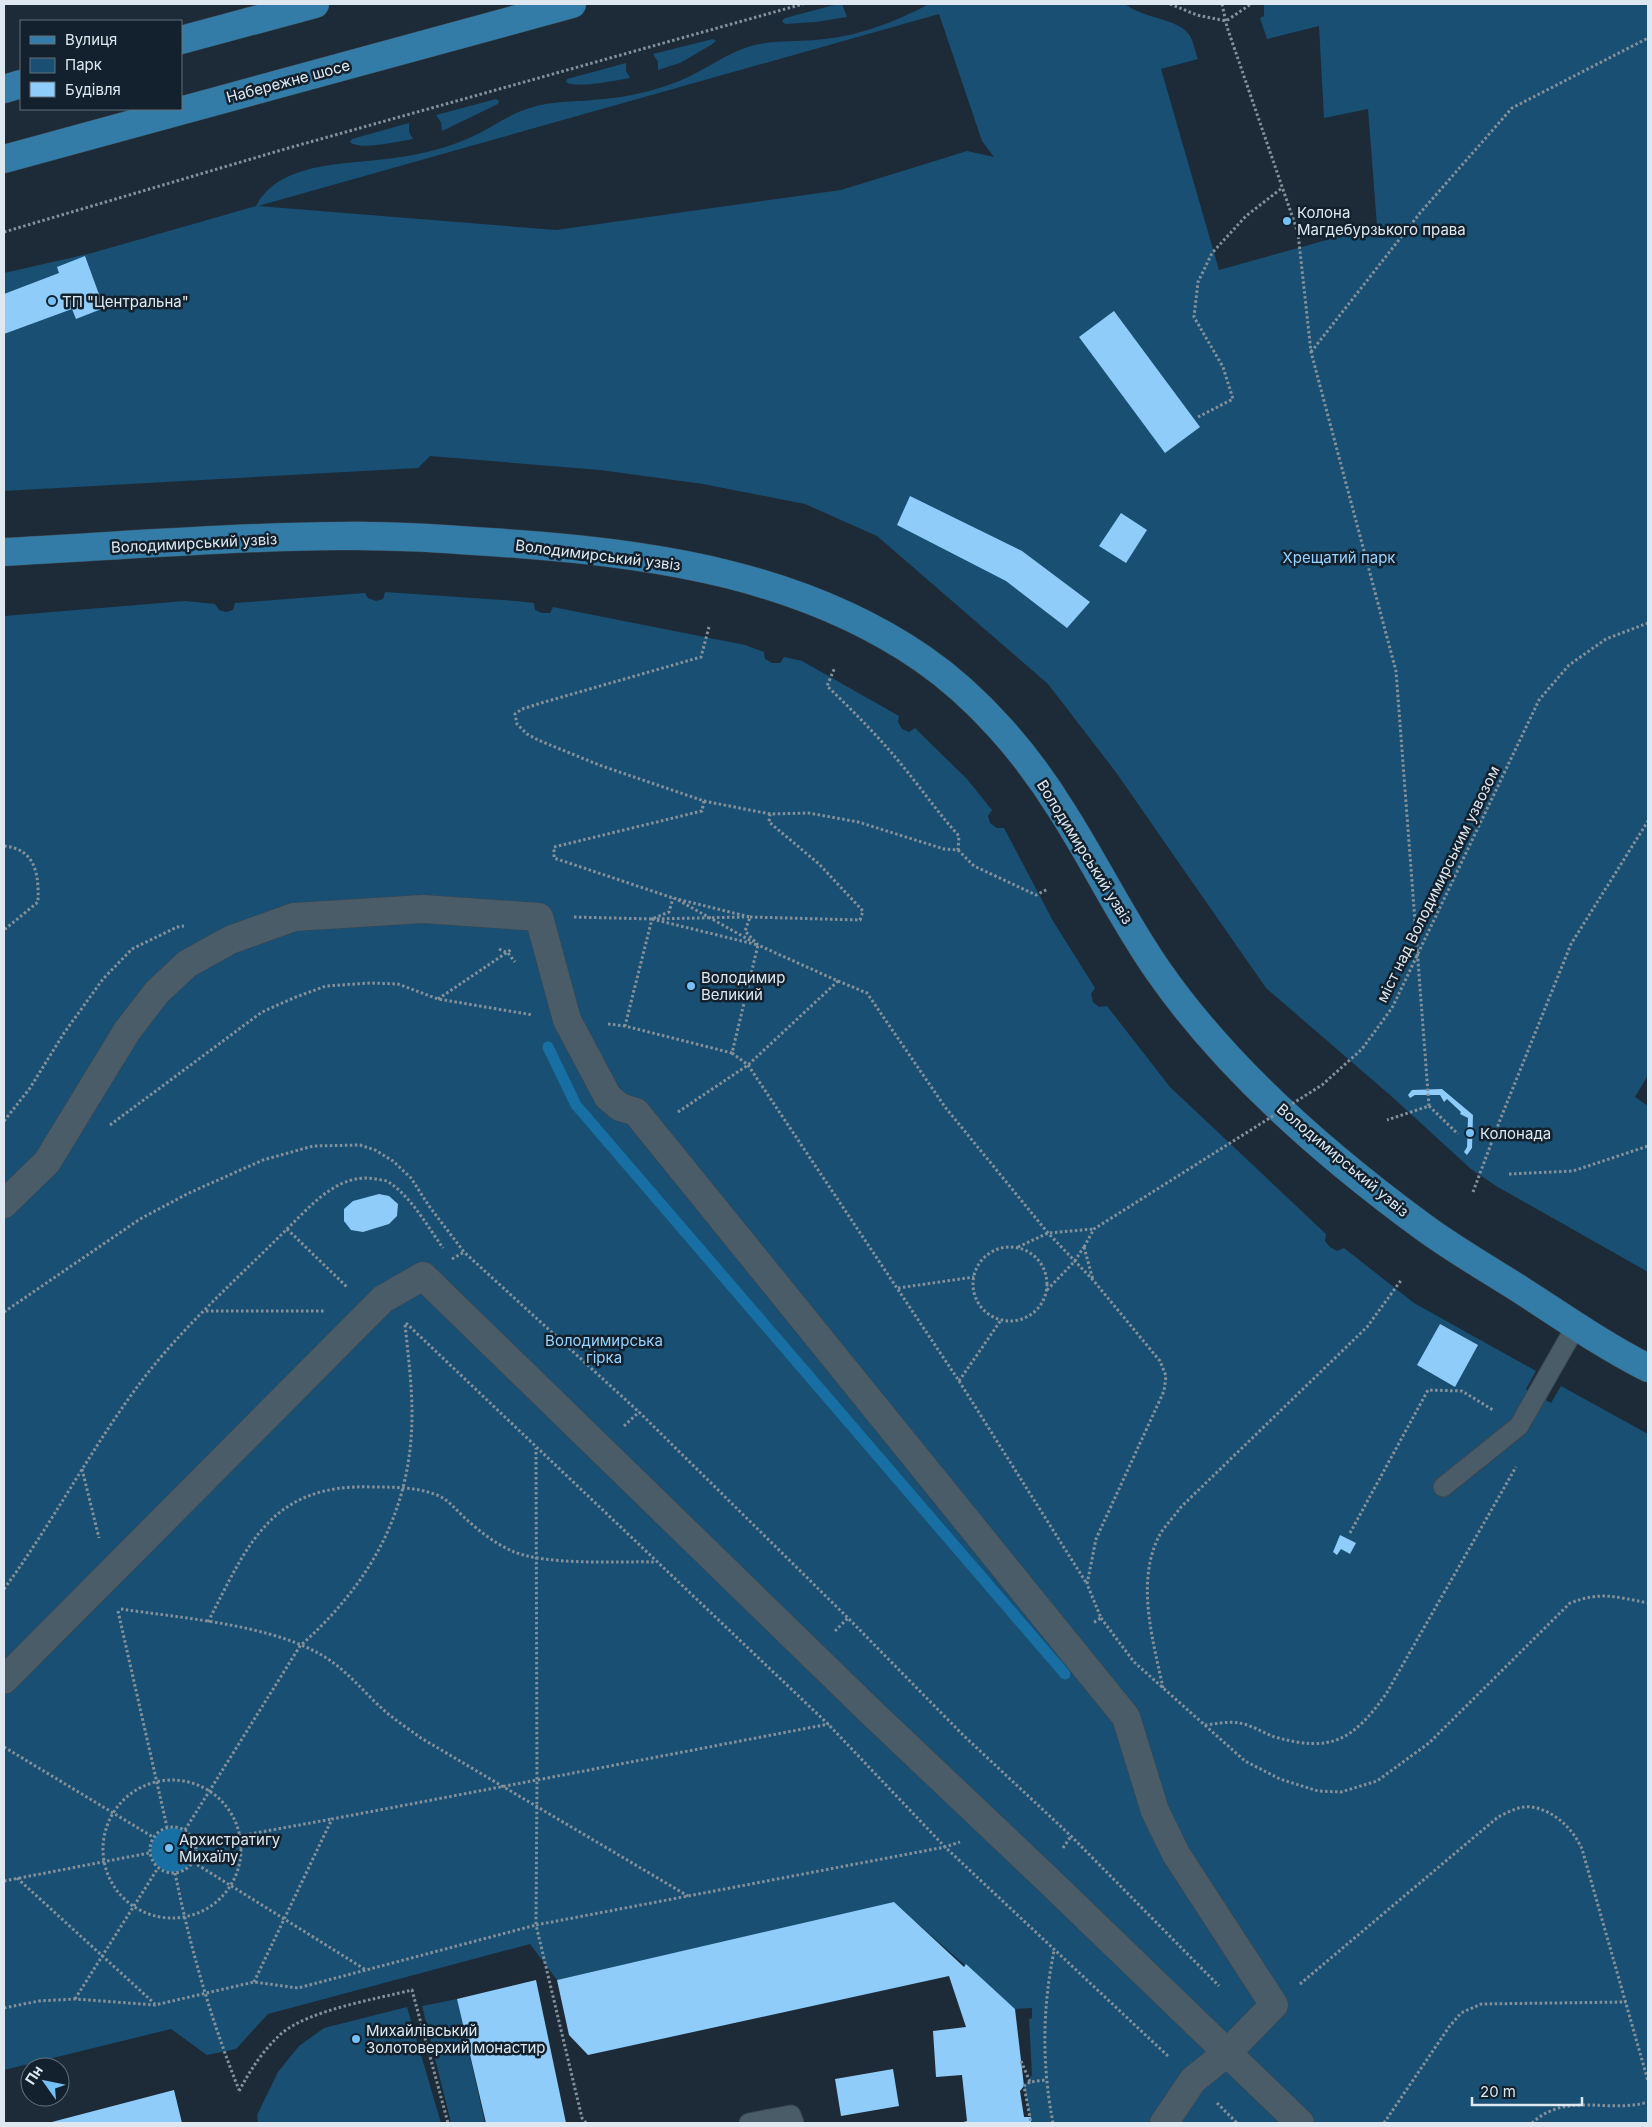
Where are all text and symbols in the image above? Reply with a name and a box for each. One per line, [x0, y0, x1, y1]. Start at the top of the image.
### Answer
legend [20, 20, 182, 110]
text: Вулиця [65, 30, 117, 49]
text: Парк [65, 55, 102, 74]
street label: Набережне шосе [224, 55, 352, 107]
text: Будівля [65, 80, 121, 99]
place label: Колона Магдебурзького права [1297, 203, 1466, 239]
marker: Колона Магдебурзького права [1281, 215, 1293, 227]
place label: ТП "Центральна" [62, 292, 189, 311]
marker: ТП "Центральна" [46, 295, 58, 307]
street label: Володимирський узвіз [110, 529, 278, 557]
street label: Володимирський узвіз [514, 535, 682, 575]
park label: Хрещатий парк [1283, 548, 1395, 567]
street label: міст над Володимирським узвозом [1372, 763, 1504, 1005]
street label: Володимирський узвіз [1033, 776, 1137, 928]
place label: Володимир Великий [701, 968, 785, 1004]
marker: Володимир Великий [685, 980, 697, 992]
street label: Володимирський узвіз [1273, 1099, 1413, 1221]
place label: Колонада [1480, 1124, 1551, 1143]
marker: Колонада [1464, 1127, 1476, 1139]
park label: Володимирська гірка [545, 1331, 663, 1367]
place label: Архистратигу Михаїлу [179, 1830, 281, 1866]
marker: Архистратигу Михаїлу [163, 1842, 175, 1854]
place label: Михайлівський Золотоверхий монастир [366, 2021, 546, 2057]
marker: Михайлівський Золотоверхий монастир [350, 2033, 362, 2045]
north arrow [20, 2057, 70, 2107]
text: Пн [21, 2062, 46, 2087]
scale bar [1472, 2074, 1582, 2106]
text: 20 m [1480, 2082, 1516, 2101]

